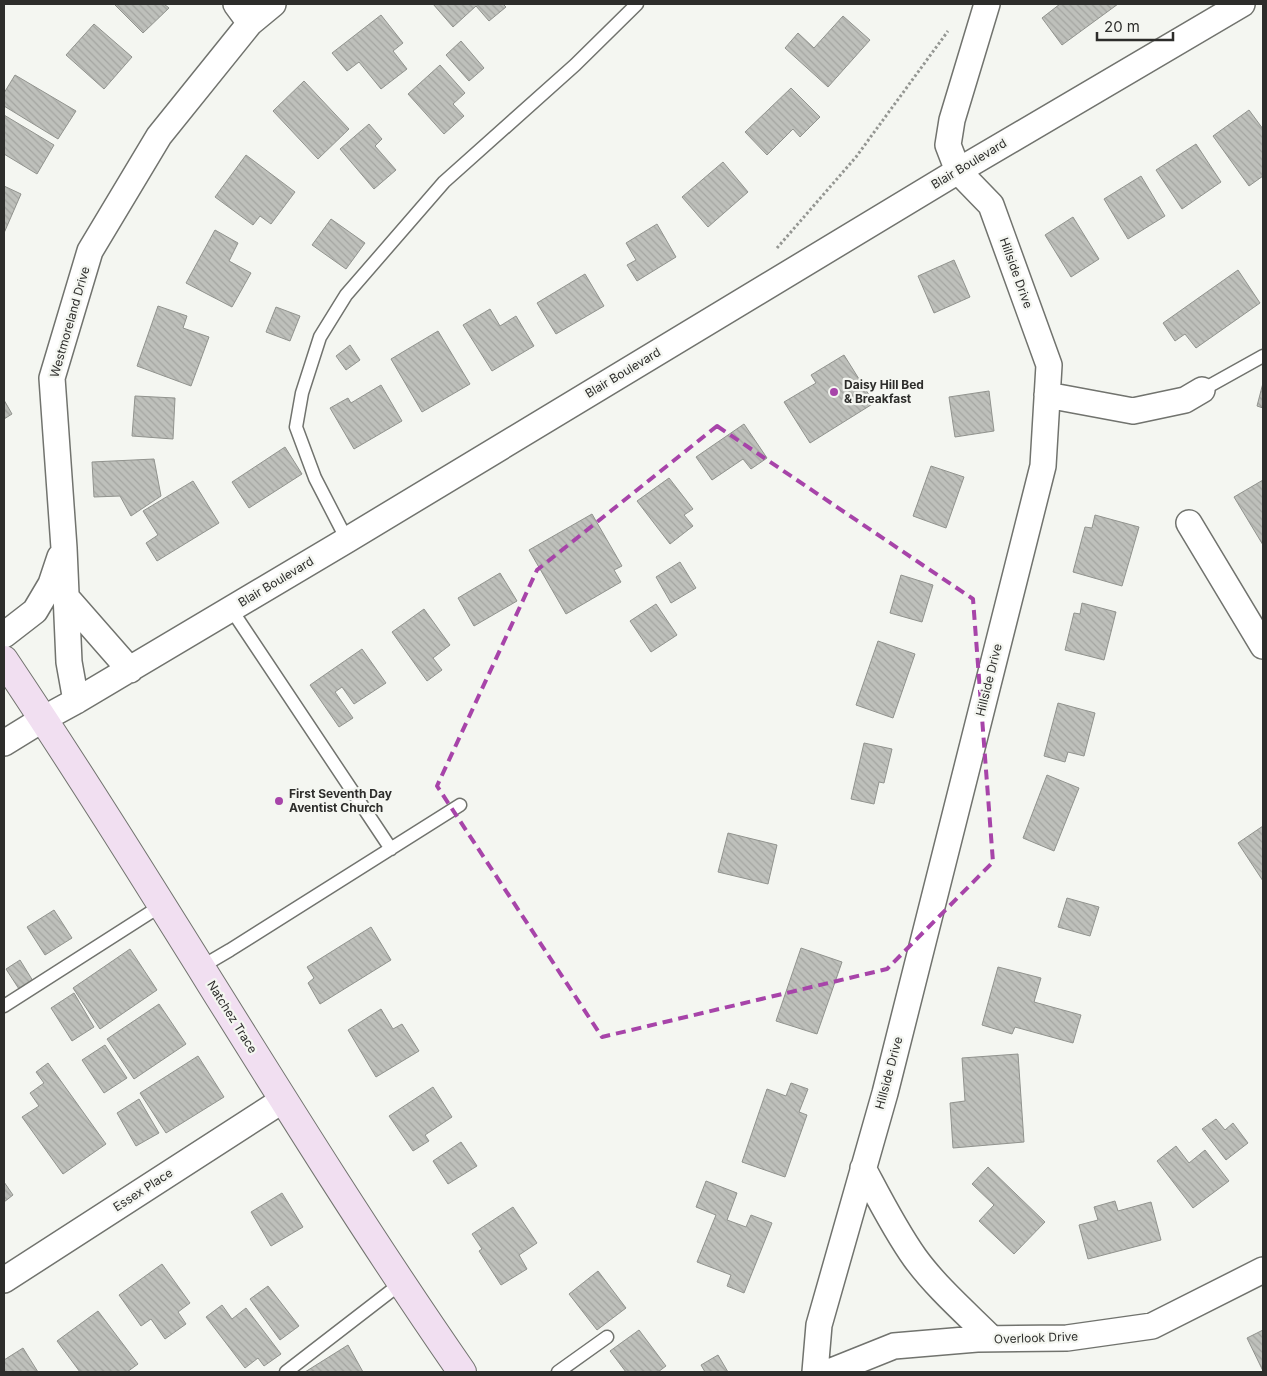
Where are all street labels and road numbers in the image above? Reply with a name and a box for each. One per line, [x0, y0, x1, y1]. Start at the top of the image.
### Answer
street label: Blair Boulevard [928, 135, 1009, 192]
street label: Hillside Drive [997, 235, 1036, 310]
street label: Westmoreland Drive [46, 265, 93, 379]
street label: Blair Boulevard [582, 344, 663, 401]
street label: Blair Boulevard [235, 553, 316, 610]
street label: Hillside Drive [972, 642, 1005, 718]
street label: Natchez Trace [204, 978, 261, 1056]
street label: Hillside Drive [872, 1035, 905, 1111]
street label: Essex Place [110, 1165, 175, 1214]
street label: Overlook Drive [994, 1329, 1078, 1346]

